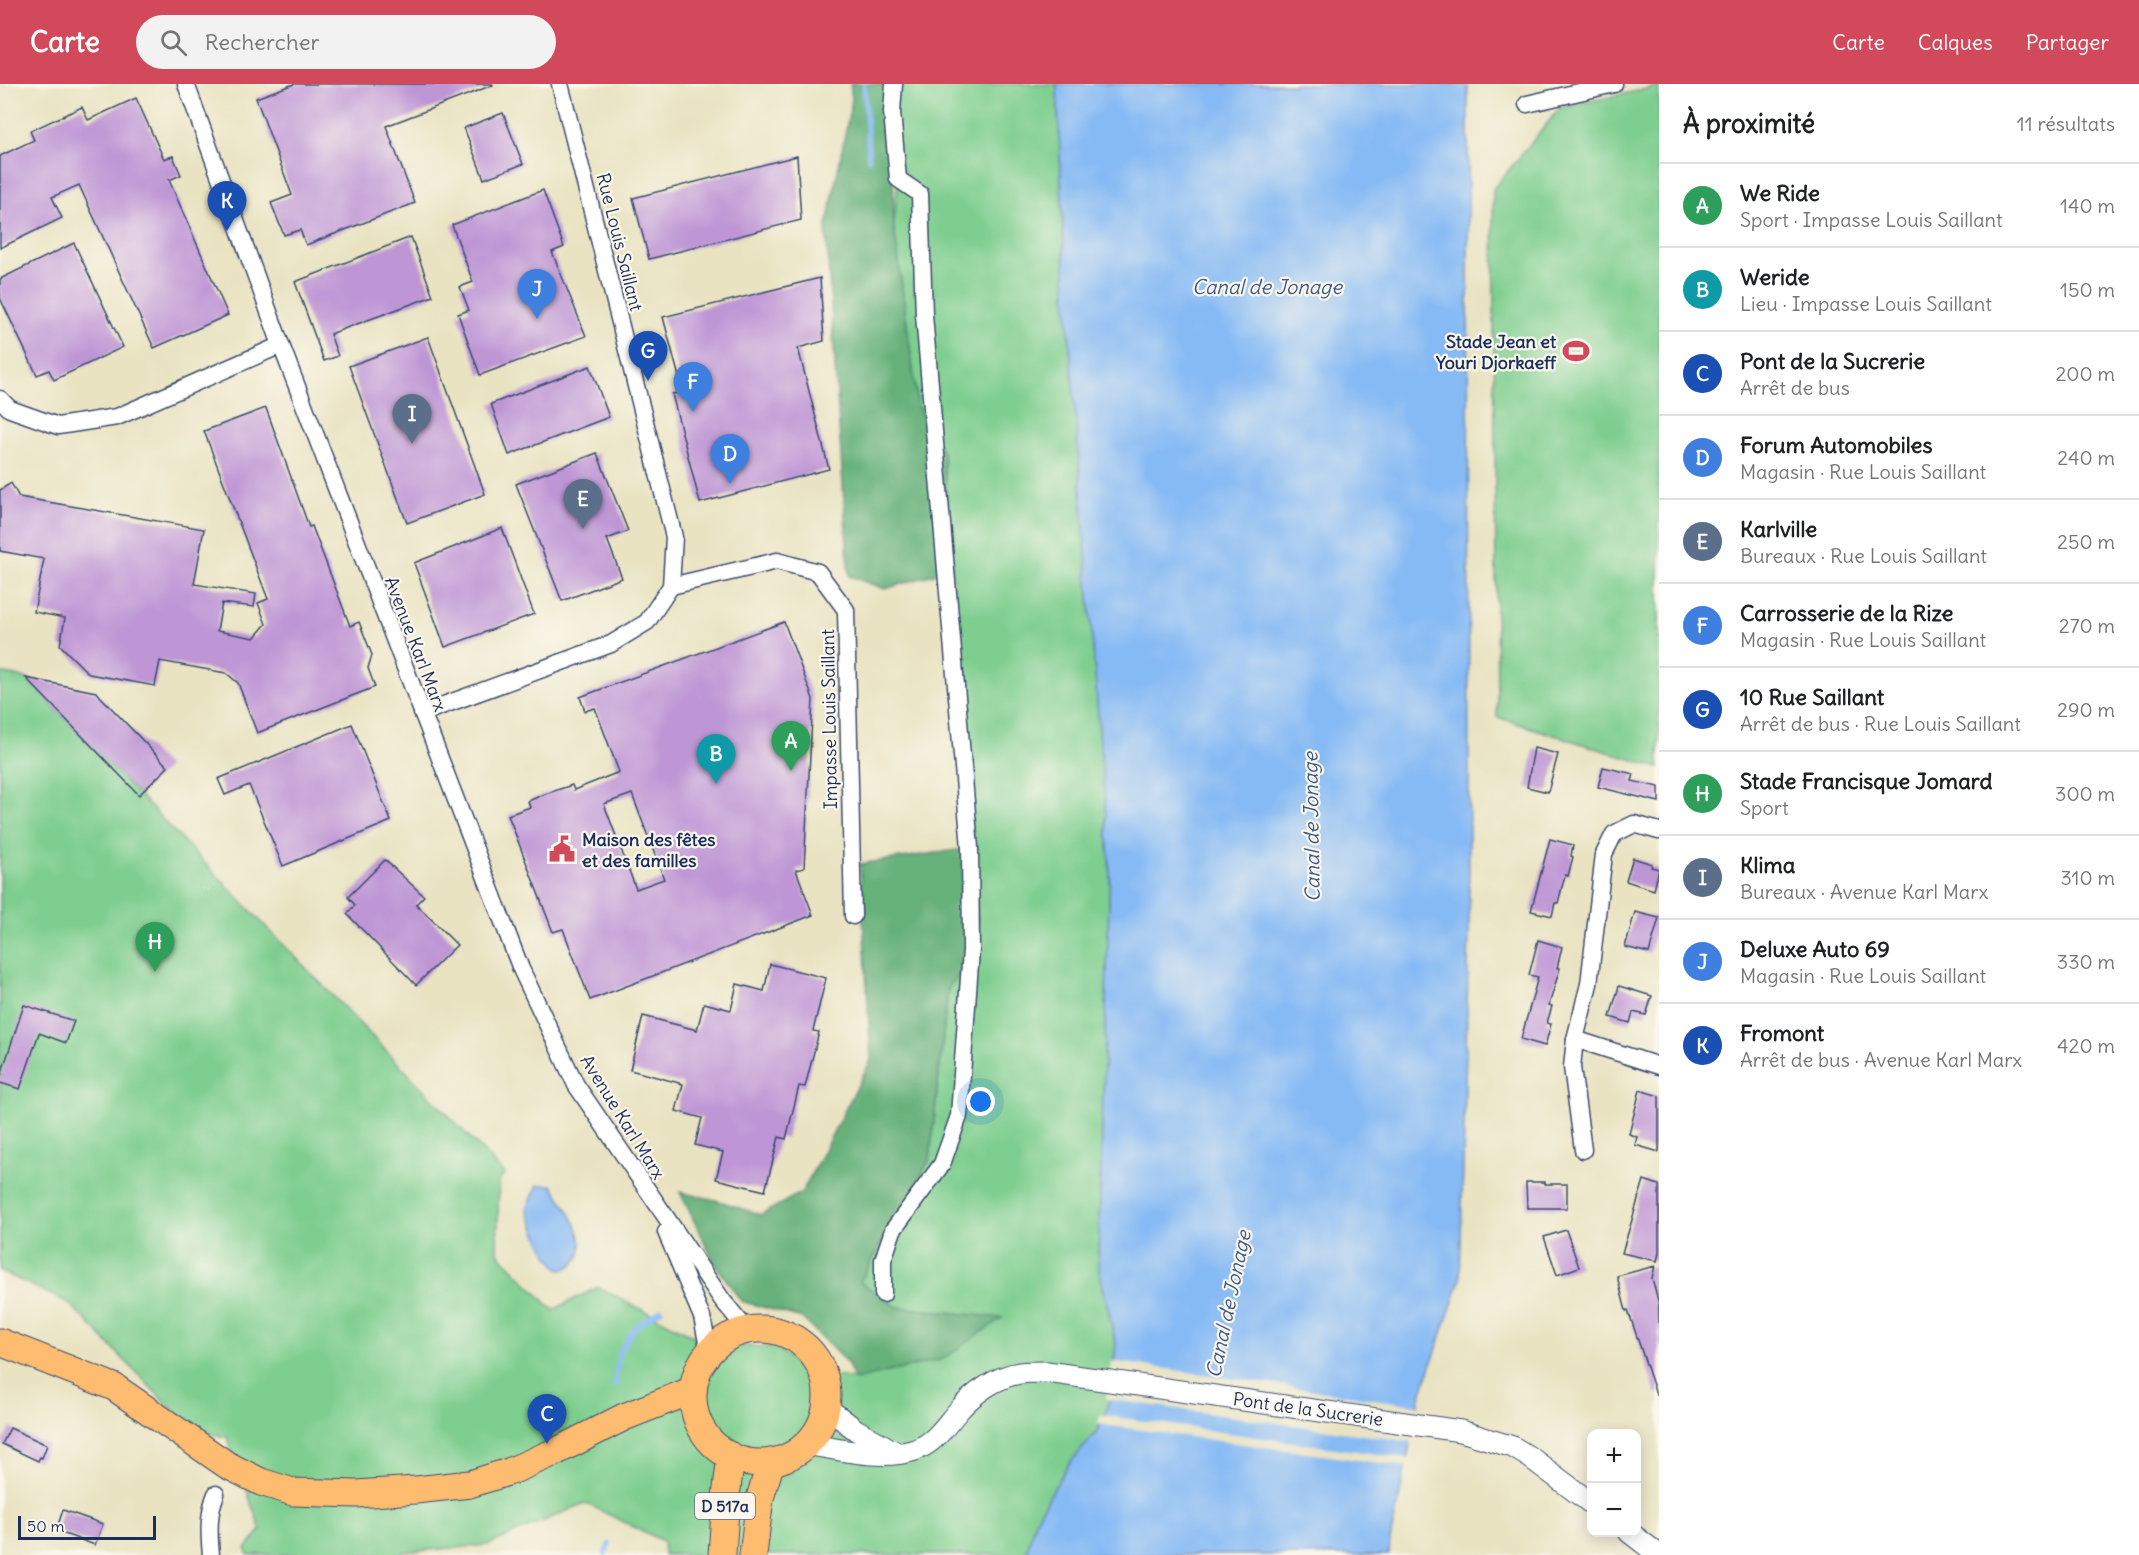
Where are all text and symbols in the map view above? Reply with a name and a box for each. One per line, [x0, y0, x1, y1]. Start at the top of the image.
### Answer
search box [136, 15, 556, 69]
text: Carte [30, 24, 100, 60]
icon: search [157, 26, 190, 59]
text: Rechercher [205, 28, 320, 56]
text: Carte [1832, 29, 1885, 56]
text: Calques [1918, 29, 1993, 56]
text: Partager [2026, 29, 2109, 56]
text: À proximité [1683, 107, 1815, 140]
text: 11 résultats [2017, 111, 2115, 136]
street label: Rue Louis Saillant [592, 171, 648, 313]
text: We Ride [1740, 179, 1820, 207]
pin: K [208, 182, 246, 231]
text: A [1696, 193, 1709, 218]
text: 140 m [2060, 193, 2115, 218]
text: Sport · Impasse Louis Saillant [1740, 207, 2003, 232]
text: Weride [1740, 263, 1810, 291]
pin: J [518, 270, 556, 319]
water label: Canal de Jonage [1192, 274, 1343, 299]
text: B [1696, 277, 1709, 302]
text: 150 m [2060, 277, 2115, 302]
text: Lieu · Impasse Louis Saillant [1740, 291, 1992, 316]
place label: Stade Jean et Youri Djorkaeff [1435, 330, 1557, 374]
pin: G [628, 332, 668, 381]
sports icon: Stade Jean et Youri Djorkaeff [1561, 336, 1591, 366]
text: Pont de la Sucrerie [1740, 347, 1925, 375]
text: C [1696, 361, 1709, 386]
text: 200 m [2055, 361, 2115, 386]
pin: F [674, 362, 712, 412]
text: Arrêt de bus [1740, 375, 1850, 400]
pin: I [392, 394, 432, 444]
text: Forum Automobiles [1740, 431, 1932, 459]
pin: D [710, 434, 750, 484]
text: D [1695, 445, 1710, 470]
text: 240 m [2057, 445, 2115, 470]
text: Magasin · Rue Louis Saillant [1740, 459, 1986, 484]
pin: E [564, 480, 602, 529]
text: Karlville [1740, 515, 1817, 543]
text: E [1697, 529, 1708, 554]
text: 250 m [2057, 529, 2115, 554]
text: Bureaux · Rue Louis Saillant [1740, 543, 1987, 568]
street label: Avenue Karl Marx [380, 573, 452, 715]
text: Carrosserie de la Rize [1740, 599, 1953, 627]
text: F [1697, 613, 1708, 638]
text: 270 m [2059, 613, 2115, 638]
text: Magasin · Rue Louis Saillant [1740, 627, 1986, 652]
street label: Impasse Louis Saillant [816, 629, 842, 809]
text: 10 Rue Saillant [1740, 683, 1884, 711]
text: G [1695, 697, 1710, 722]
text: 290 m [2057, 697, 2115, 722]
text: Arrêt de bus · Rue Louis Saillant [1740, 711, 2021, 736]
pin: A [772, 722, 810, 771]
pin: B [696, 734, 736, 784]
water label: Canal de Jonage [1297, 751, 1325, 902]
text: Stade Francisque Jomard [1740, 767, 1992, 795]
text: H [1695, 781, 1710, 806]
text: 300 m [2055, 781, 2115, 806]
text: Sport [1740, 795, 1789, 820]
place label: Maison des fêtes et des familles [582, 828, 715, 872]
public building icon: Maison des fêtes et des familles [547, 834, 577, 864]
text: Klima [1740, 851, 1795, 879]
text: I [1698, 865, 1707, 890]
text: 310 m [2060, 865, 2115, 890]
text: Bureaux · Avenue Karl Marx [1740, 879, 1988, 904]
pin: H [136, 922, 174, 972]
text: Deluxe Auto 69 [1740, 935, 1890, 963]
text: J [1697, 949, 1708, 974]
text: 330 m [2057, 949, 2115, 974]
text: Magasin · Rue Louis Saillant [1740, 963, 1986, 988]
text: Fromont [1740, 1019, 1824, 1047]
text: K [1696, 1033, 1709, 1058]
text: 420 m [2057, 1033, 2115, 1058]
text: Arrêt de bus · Avenue Karl Marx [1740, 1047, 2022, 1072]
street label: Avenue Karl Marx [575, 1050, 671, 1184]
your location [966, 1087, 995, 1116]
water label: Canal de Jonage [1200, 1227, 1256, 1380]
street label: Pont de la Sucrerie [1231, 1387, 1385, 1431]
pin: C [528, 1394, 566, 1444]
map controls [1587, 1429, 1641, 1537]
button: + [1587, 1429, 1641, 1483]
button: − [1587, 1483, 1641, 1537]
road number: D 517a [695, 1493, 755, 1519]
scale bar [18, 1513, 156, 1540]
text: 50 m [27, 1516, 65, 1536]

